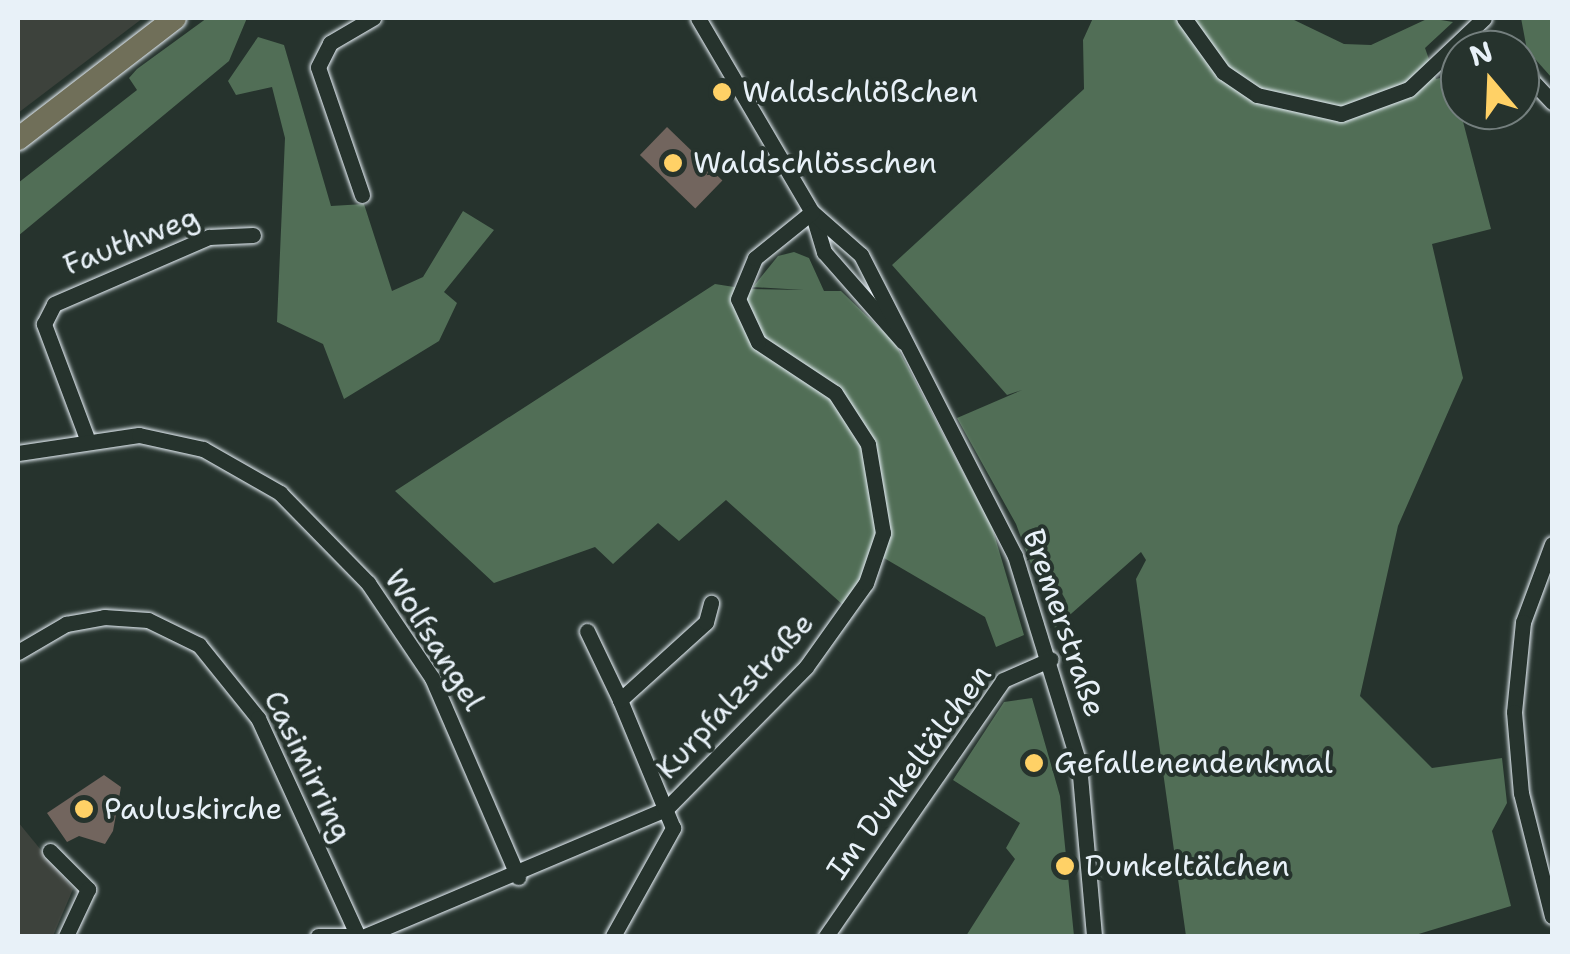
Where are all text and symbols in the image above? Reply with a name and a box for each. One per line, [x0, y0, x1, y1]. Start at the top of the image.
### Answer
north arrow [1440, 30, 1540, 130]
text: N [1464, 32, 1498, 75]
place label: Waldschlößchen [742, 74, 978, 110]
marker: Waldschlößchen [711, 81, 733, 103]
place label: Waldschlösschen [693, 145, 937, 181]
marker: Waldschlösschen [662, 152, 684, 174]
street label: Fauthweg [58, 199, 204, 283]
street label: Bremerstraße [1015, 524, 1113, 722]
street label: Wolfsangel [376, 563, 492, 717]
street label: Kurpfalzstraße [649, 605, 821, 787]
street label: Im Dunkeltälchen [819, 658, 999, 886]
street label: Casimirring [256, 685, 360, 847]
place label: Gefallenendenkmal [1054, 745, 1333, 781]
marker: Gefallenendenkmal [1023, 752, 1045, 774]
place label: Pauluskirche [104, 791, 282, 827]
marker: Pauluskirche [73, 798, 95, 820]
place label: Dunkeltälchen [1085, 848, 1290, 884]
marker: Dunkeltälchen [1054, 855, 1076, 877]

